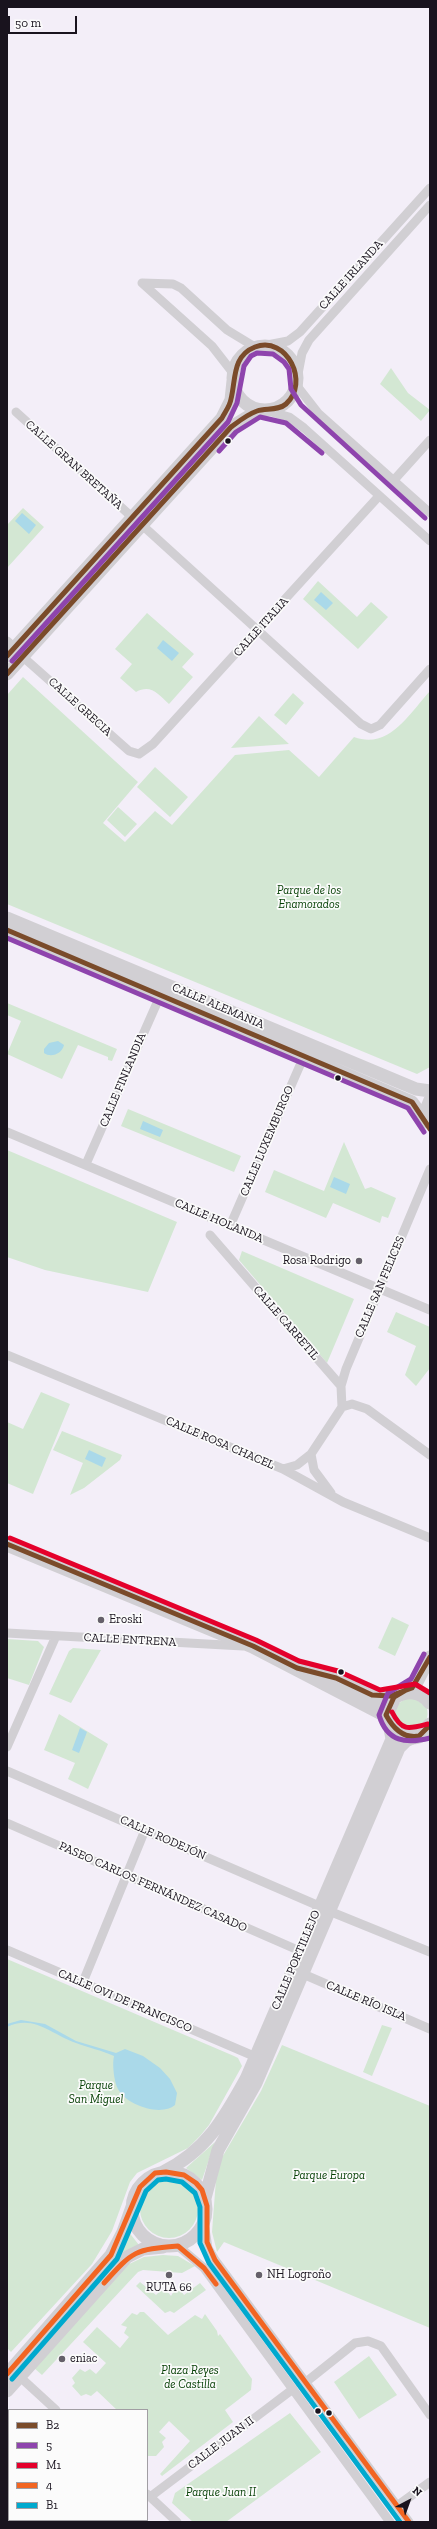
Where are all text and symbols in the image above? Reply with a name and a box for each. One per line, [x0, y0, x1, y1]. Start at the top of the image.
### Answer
scale bar [10, 8, 79, 34]
text: 50 m [15, 16, 41, 30]
street label: CALLE IRLANDA [316, 237, 386, 313]
street label: CALLE GRAN BRETAÑA [22, 417, 126, 513]
unlabelled marker [223, 436, 233, 446]
street label: CALLE ITALIA [231, 594, 291, 660]
street label: CALLE GRECIA [45, 675, 115, 739]
park label: Parque de los Enamorados [277, 884, 341, 912]
street label: CALLE ALEMANIA [170, 980, 266, 1032]
street label: CALLE FINLANDIA [97, 1031, 149, 1129]
unlabelled marker [333, 1073, 343, 1083]
street label: CALLE LUXEMBURGO [237, 1084, 297, 1198]
street label: CALLE HOLANDA [172, 1196, 266, 1246]
street label: CALLE SAN FELICES [352, 1234, 408, 1340]
place label: Rosa Rodrigo [283, 1254, 351, 1268]
marker: Rosa Rodrigo [354, 1256, 364, 1266]
street label: CALLE CARRETIL [250, 1283, 322, 1363]
street label: CALLE ROSA CHACEL [163, 1414, 277, 1472]
place label: Eroski [109, 1613, 142, 1627]
marker: Eroski [96, 1615, 106, 1625]
street label: CALLE ENTRENA [83, 1630, 177, 1650]
unlabelled marker [336, 1667, 346, 1677]
street label: CALLE RODEJÓN [118, 1813, 208, 1863]
street label: PASEO CARLOS FERNÁNDEZ CASADO [57, 1839, 249, 1935]
street label: CALLE PORTILLEJO [269, 1908, 323, 2012]
street label: CALLE OVI DE FRANCISCO [56, 1966, 194, 2036]
street label: CALLE RÍO ISLA [324, 1978, 408, 2024]
park label: Parque San Miguel [69, 2079, 123, 2107]
park label: Parque Europa [293, 2169, 365, 2183]
place label: NH Logroño [267, 2268, 331, 2282]
marker: RUTA 66 [164, 2270, 174, 2280]
marker: NH Logroño [254, 2270, 264, 2280]
place label: RUTA 66 [146, 2281, 192, 2295]
place label: eniac [70, 2352, 97, 2366]
marker: eniac [57, 2354, 67, 2364]
park label: Plaza Reyes de Castilla [161, 2364, 219, 2392]
unlabelled marker [313, 2406, 323, 2416]
unlabelled marker [324, 2408, 334, 2418]
legend [8, 2409, 148, 2521]
street label: CALLE JUAN II [185, 2413, 257, 2473]
text: B2 [46, 2418, 59, 2432]
text: 5 [46, 2438, 52, 2452]
text: M1 [46, 2458, 61, 2472]
text: 4 [46, 2478, 52, 2492]
north arrow [389, 2481, 429, 2521]
text: N [410, 2484, 425, 2499]
park label: Parque Juan II [186, 2486, 256, 2500]
text: B1 [46, 2498, 58, 2512]

